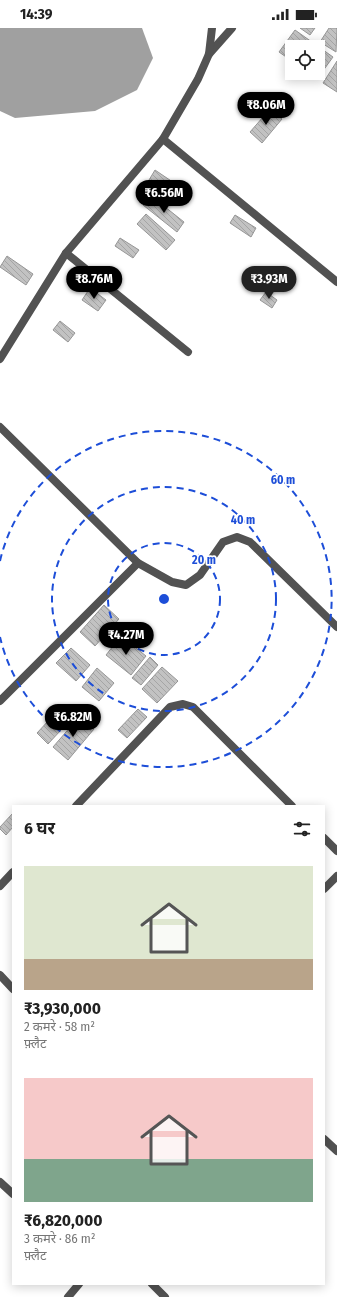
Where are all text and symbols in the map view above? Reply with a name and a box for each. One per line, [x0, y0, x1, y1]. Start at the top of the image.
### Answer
text: 14:39 [20, 5, 52, 23]
map controls [285, 40, 325, 80]
button: locate [285, 40, 325, 80]
pin: ₹8.06M [233, 92, 299, 126]
text: ₹8.06M [246, 97, 286, 112]
pin: ₹6.56M [131, 180, 197, 214]
text: ₹6.56M [145, 185, 183, 200]
pin: ₹8.76M [61, 266, 127, 300]
pin: ₹3.93M [236, 266, 302, 300]
text: ₹8.76M [75, 271, 113, 286]
text: ₹3.93M [250, 271, 288, 286]
text: 60 m [271, 473, 295, 487]
text: 40 m [231, 513, 255, 527]
text: 20 m [191, 553, 216, 567]
centre of rings [157, 592, 171, 606]
pin: ₹4.27M [93, 622, 159, 656]
text: ₹4.27M [108, 627, 144, 642]
pin: ₹6.82M [40, 704, 106, 738]
text: ₹6.82M [54, 709, 92, 724]
text: 6 घर [24, 818, 55, 839]
icon: filters [291, 818, 313, 840]
icon: home [133, 892, 205, 964]
text: ₹3,930,000 [24, 998, 101, 1019]
text: 2 कमरे · 58 m² [24, 1019, 95, 1034]
text: फ़्लैट [24, 1036, 47, 1051]
icon: home [133, 1104, 205, 1176]
text: ₹6,820,000 [24, 1210, 103, 1231]
text: 3 कमरे · 86 m² [24, 1231, 96, 1246]
text: फ़्लैट [24, 1248, 47, 1263]

